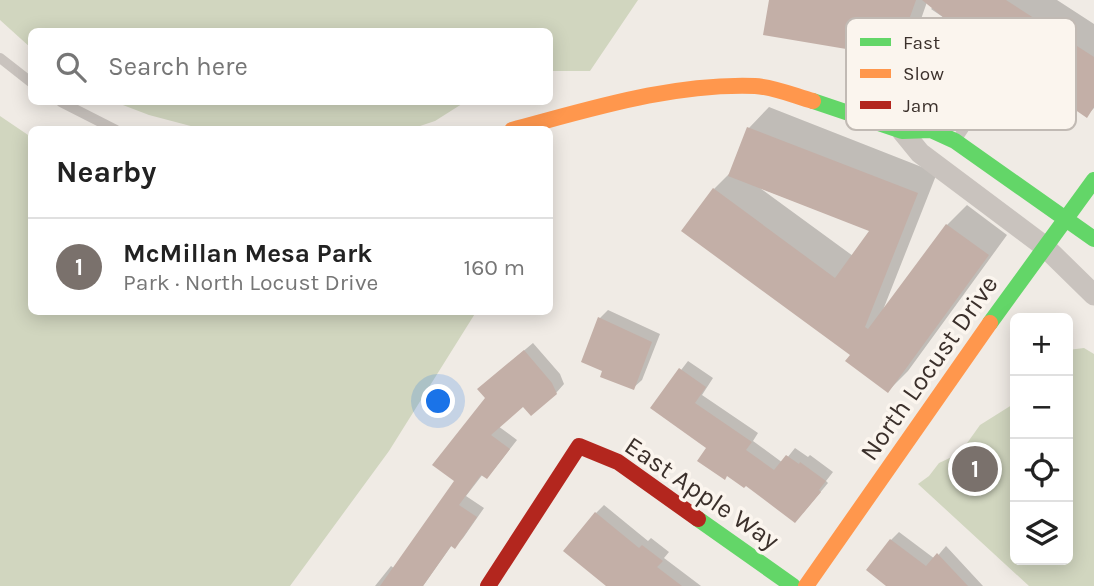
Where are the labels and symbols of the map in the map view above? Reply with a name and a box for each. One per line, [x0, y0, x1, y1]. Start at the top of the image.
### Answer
legend [846, 18, 1076, 130]
text: Fast [903, 32, 940, 54]
text: Slow [903, 63, 944, 85]
text: Jam [903, 95, 939, 117]
street label: North Locust Drive [854, 269, 1004, 467]
your location [421, 384, 455, 418]
street label: East Apple Way [619, 430, 785, 556]
pin: 1 [952, 443, 998, 495]

